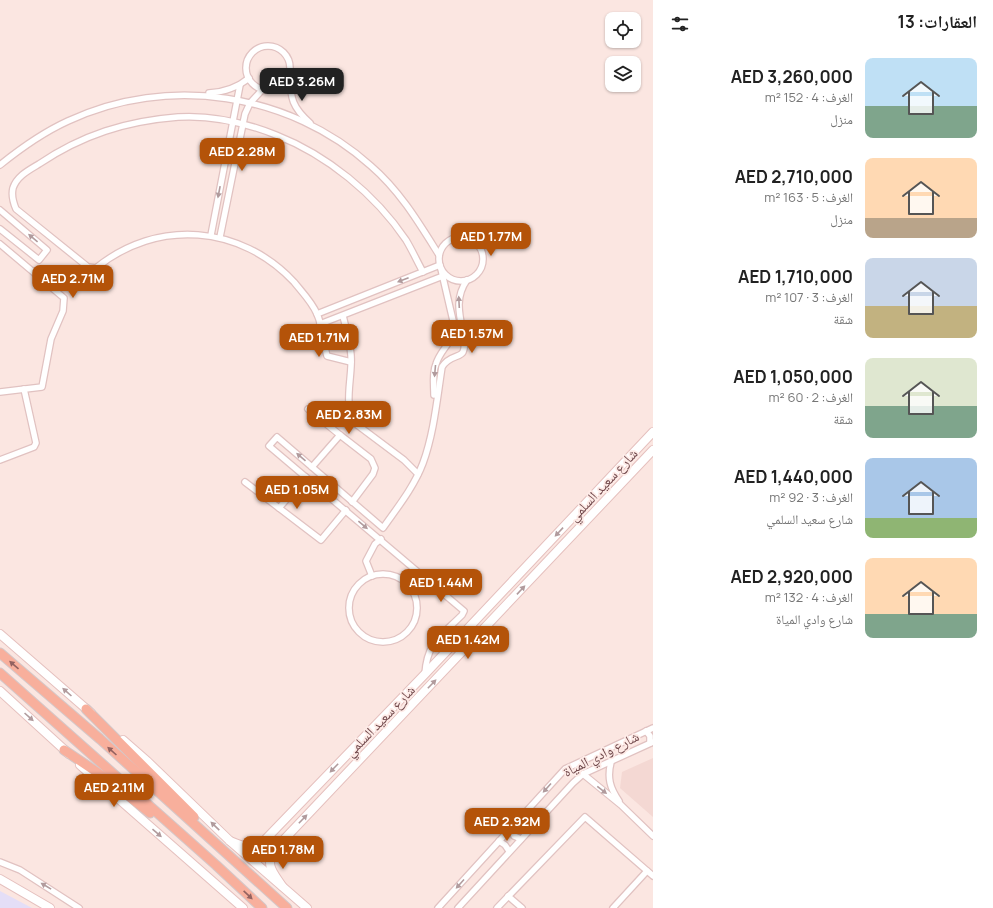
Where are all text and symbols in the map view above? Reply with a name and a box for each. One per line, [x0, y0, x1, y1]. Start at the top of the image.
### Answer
text: العقارات: 13 [897, 10, 977, 33]
map controls [605, 12, 641, 92]
button: locate [605, 12, 641, 48]
icon: filters [669, 13, 691, 35]
button: layers [605, 56, 641, 92]
text: AED 3,260,000 [731, 65, 853, 88]
pin: AED 3.26M [256, 68, 348, 102]
text: AED 3.26M [269, 72, 335, 90]
icon: home [897, 74, 945, 122]
text: الغرف: 4 · 152 m² [765, 88, 853, 106]
text: منزل [830, 110, 853, 128]
pin: AED 2.28M [196, 138, 288, 172]
text: AED 2.28M [209, 142, 275, 160]
text: AED 2,710,000 [735, 165, 853, 188]
icon: home [897, 174, 945, 222]
one-way arrow [216, 186, 222, 198]
text: الغرف: 5 · 163 m² [764, 188, 853, 206]
text: منزل [830, 210, 853, 228]
pin: AED 1.77M [445, 223, 537, 257]
text: AED 1.77M [460, 227, 522, 245]
one-way arrow [28, 234, 39, 243]
pin: AED 2.71M [27, 265, 119, 299]
text: AED 1,710,000 [738, 265, 853, 288]
text: AED 2.71M [41, 269, 105, 287]
icon: home [897, 274, 945, 322]
one-way arrow [397, 277, 409, 283]
text: الغرف: 3 · 107 m² [765, 288, 853, 306]
one-way arrow [456, 295, 462, 308]
text: شقة [834, 310, 853, 328]
pin: AED 1.57M [426, 320, 518, 354]
pin: AED 1.71M [273, 324, 365, 358]
text: AED 1.57M [441, 324, 503, 342]
text: AED 1.71M [289, 328, 349, 346]
one-way arrow [431, 365, 438, 377]
text: AED 1,050,000 [733, 365, 853, 388]
icon: home [897, 374, 945, 422]
text: الغرف: 2 · 60 m² [769, 388, 853, 406]
pin: AED 2.83M [303, 401, 395, 435]
text: AED 2.83M [316, 405, 382, 423]
text: شقة [834, 410, 853, 428]
street label: شارع سعيد السلمي [564, 444, 643, 527]
one-way arrow [295, 453, 306, 462]
text: AED 1,440,000 [734, 465, 853, 488]
icon: home [897, 474, 945, 522]
pin: AED 1.05M [251, 476, 343, 510]
text: AED 1.05M [265, 480, 329, 498]
text: الغرف: 3 · 92 m² [769, 488, 853, 506]
text: شارع سعيد السلمي [766, 510, 853, 528]
one-way arrow [358, 521, 369, 530]
one-way arrow [554, 527, 564, 537]
text: AED 2,920,000 [730, 565, 853, 588]
pin: AED 1.44M [395, 569, 487, 603]
text: AED 1.44M [409, 573, 473, 591]
icon: home [897, 574, 945, 622]
one-way arrow [516, 585, 526, 595]
text: الغرف: 4 · 132 m² [765, 588, 853, 606]
text: شارع وادي المياة [776, 610, 853, 628]
pin: AED 1.42M [422, 626, 514, 660]
text: AED 1.42M [436, 630, 500, 648]
one-way arrow [9, 661, 20, 670]
one-way arrow [427, 679, 437, 689]
street label: شارع سعيد السلمي [340, 680, 421, 763]
one-way arrow [62, 688, 72, 697]
one-way arrow [24, 713, 34, 722]
street label: شارع وادي المياة [560, 726, 643, 783]
one-way arrow [107, 746, 117, 755]
one-way arrow [330, 763, 339, 773]
pin: AED 2.11M [68, 774, 160, 808]
text: AED 2.11M [84, 778, 144, 796]
one-way arrow [542, 783, 552, 793]
one-way arrow [596, 786, 607, 794]
pin: AED 2.92M [461, 808, 553, 842]
text: AED 2.92M [474, 812, 540, 830]
one-way arrow [298, 814, 308, 824]
one-way arrow [210, 821, 220, 831]
one-way arrow [151, 828, 162, 837]
pin: AED 1.78M [237, 836, 329, 870]
text: AED 1.78M [251, 840, 315, 858]
one-way arrow [455, 879, 464, 889]
one-way arrow [40, 883, 52, 890]
one-way arrow [243, 890, 253, 900]

